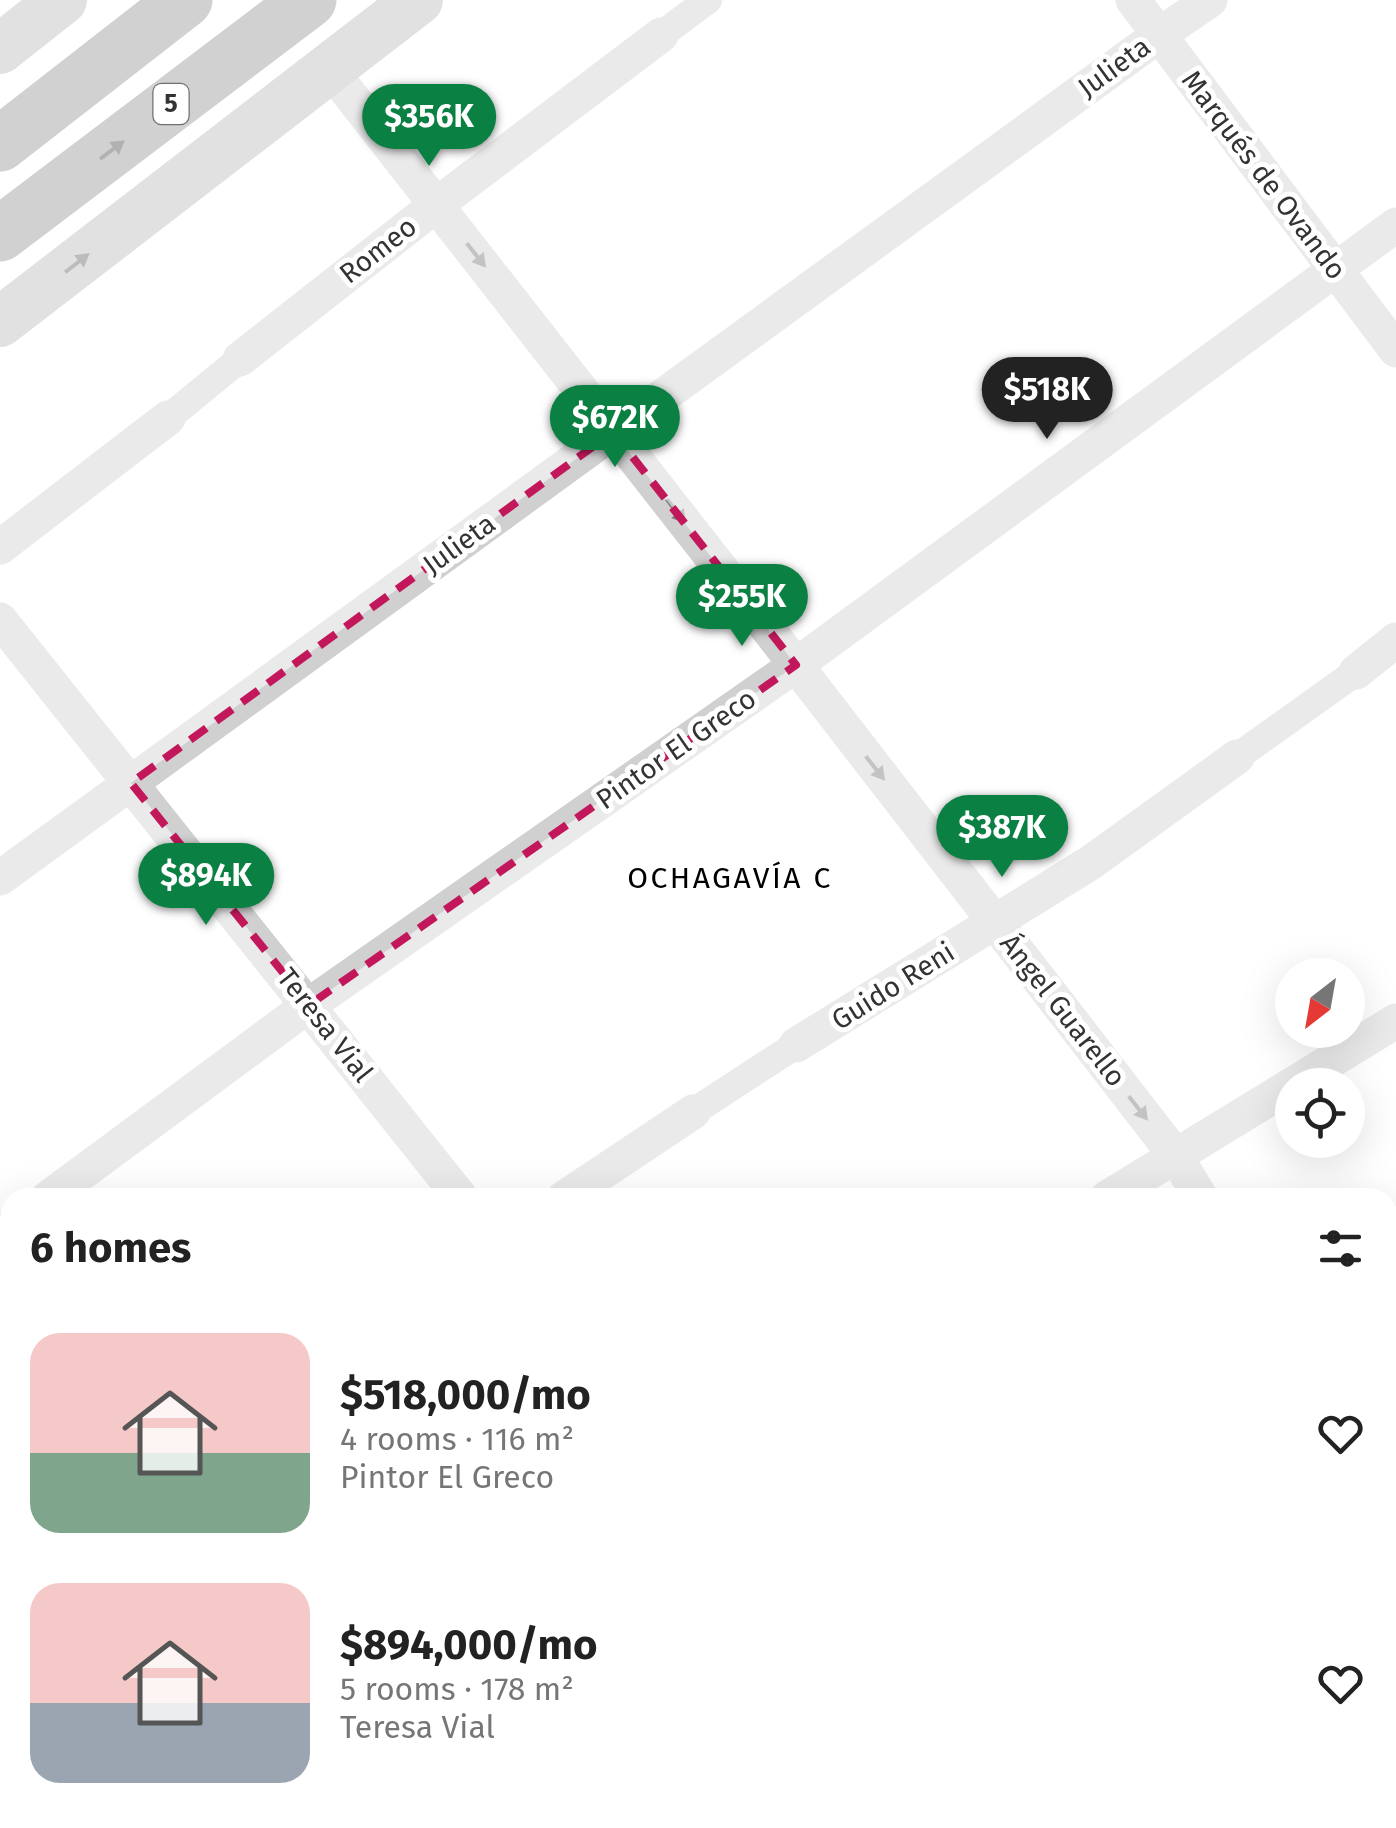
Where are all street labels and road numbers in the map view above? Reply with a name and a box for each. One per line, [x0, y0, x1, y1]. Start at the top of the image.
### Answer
street label: Julieta [1071, 30, 1157, 104]
street label: Marqués de Ovando [1175, 64, 1353, 286]
road number: 5 [154, 84, 188, 124]
street label: Romeo [333, 210, 423, 290]
street label: Julieta [416, 507, 502, 581]
street label: Pintor El Greco [590, 682, 762, 816]
street label: Ángel Guarello [993, 927, 1133, 1093]
street label: Guido Reni [826, 935, 960, 1037]
street label: Teresa Vial [270, 961, 380, 1089]

